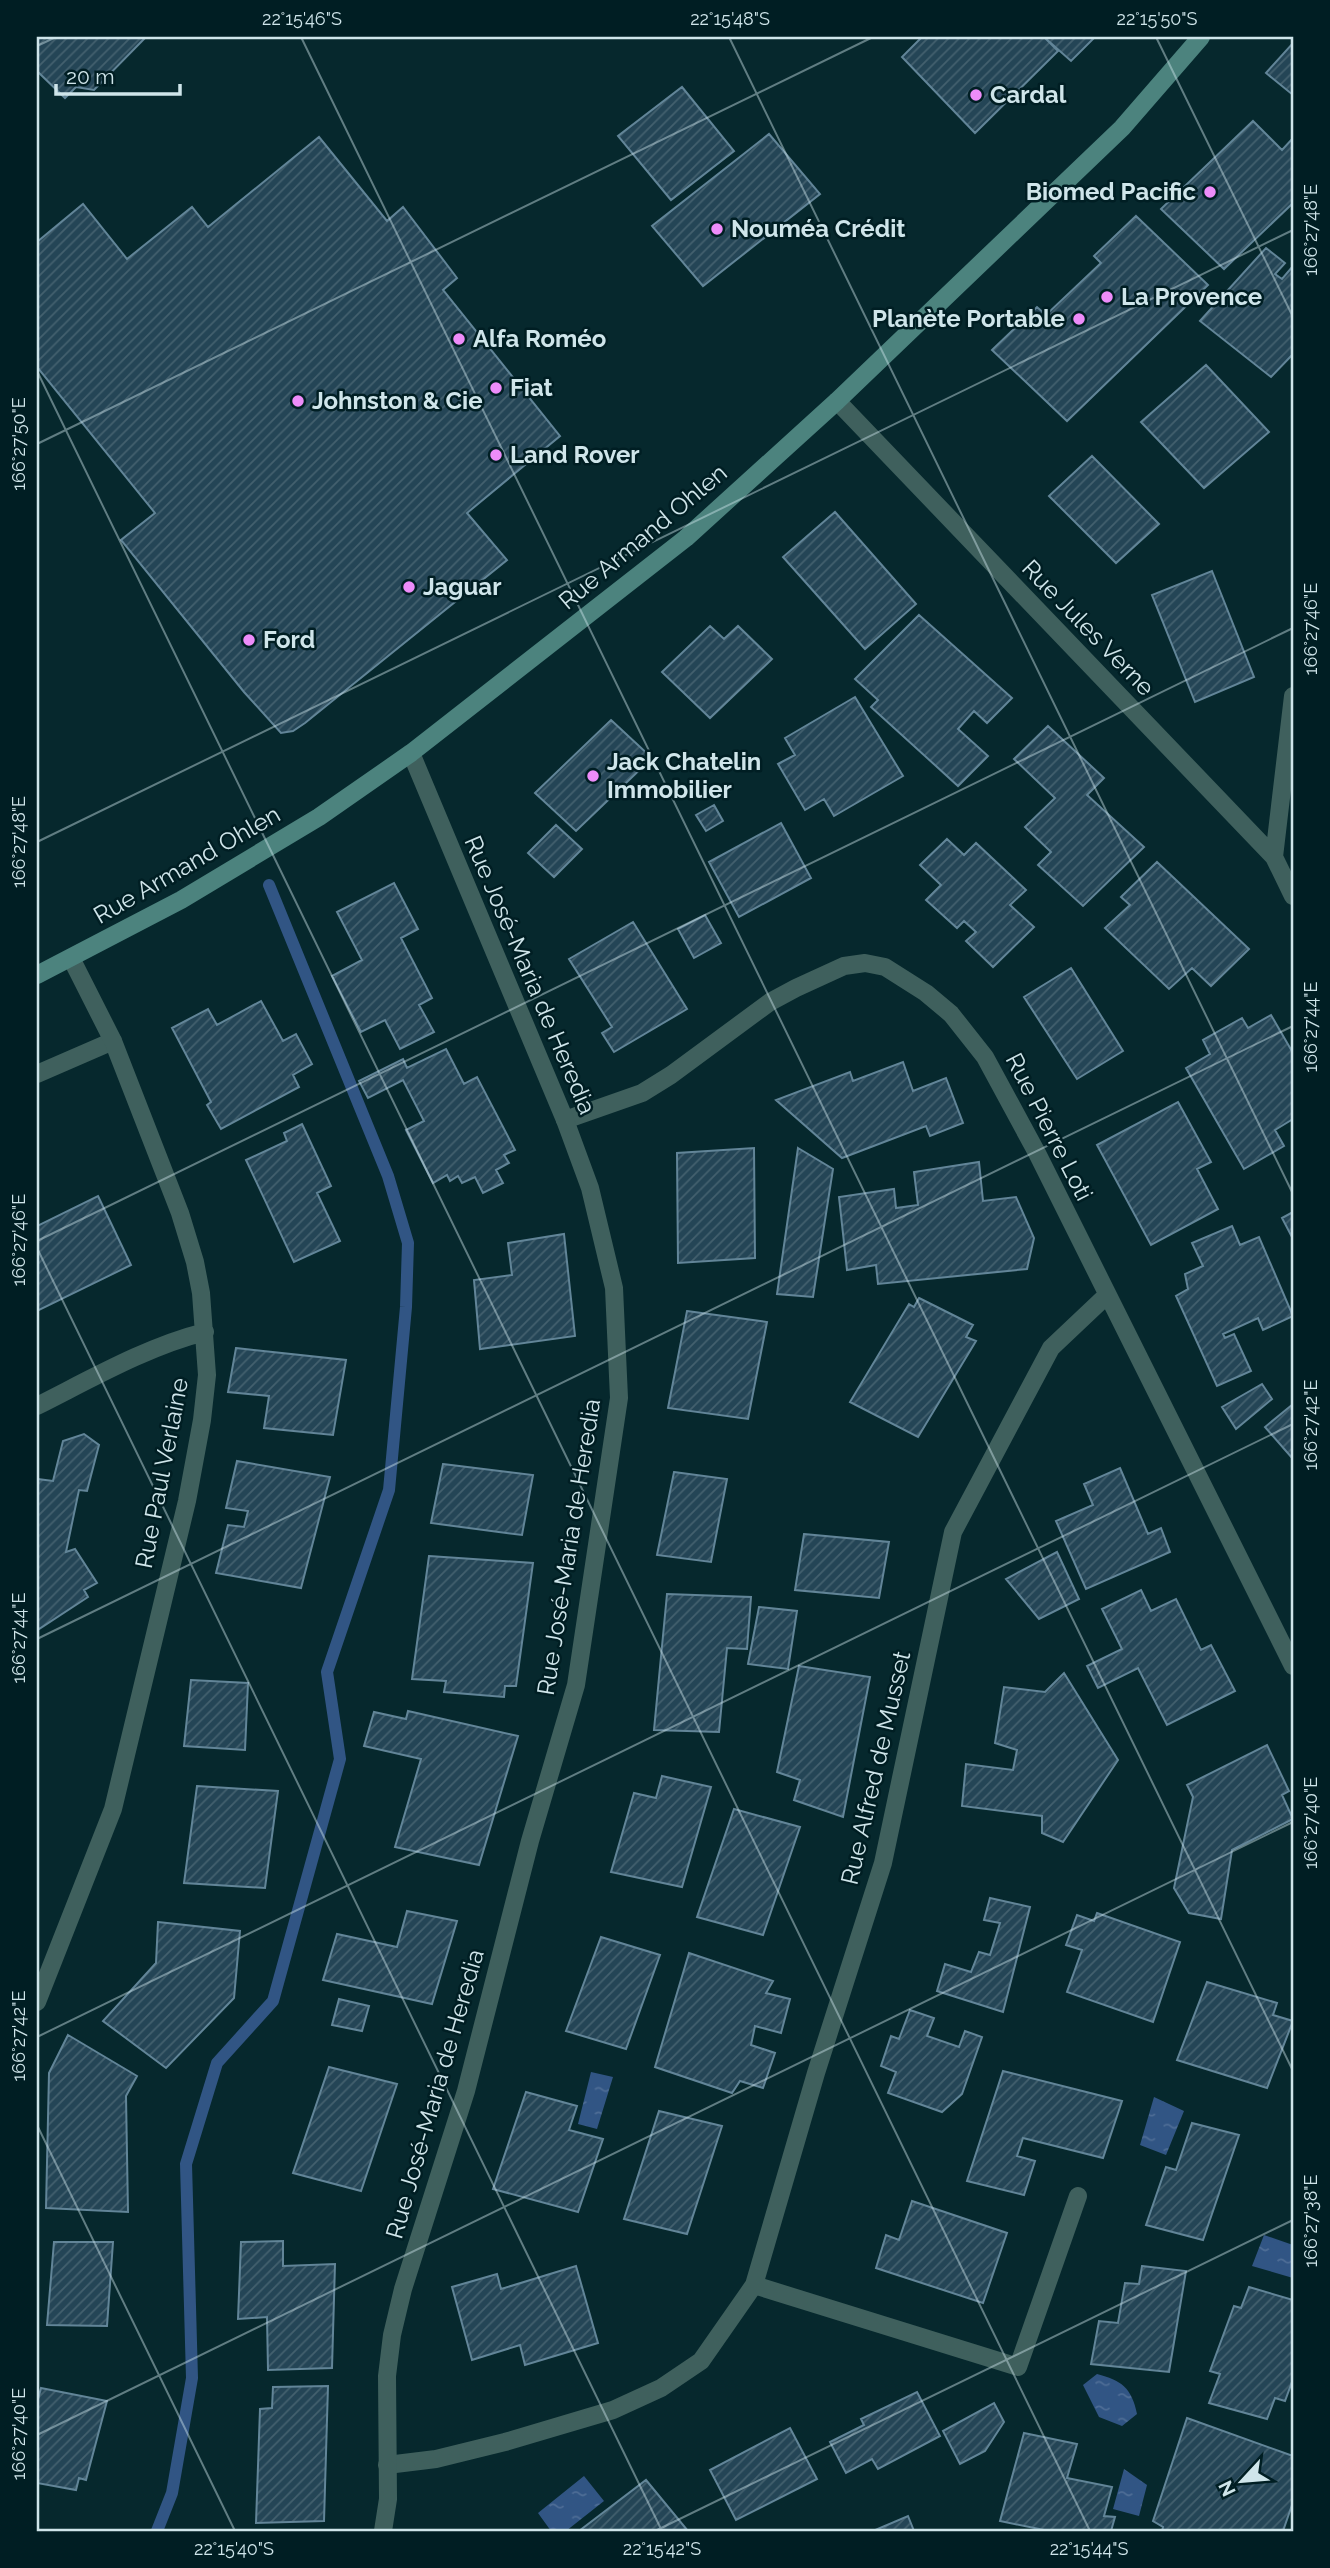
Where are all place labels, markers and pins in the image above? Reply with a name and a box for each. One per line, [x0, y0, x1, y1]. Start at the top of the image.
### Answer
place label: Cardal [990, 80, 1067, 109]
marker: Cardal [968, 87, 984, 103]
place label: Biomed Pacific [1026, 177, 1196, 206]
marker: Biomed Pacific [1202, 184, 1218, 200]
place label: Nouméa Crédit [731, 214, 906, 243]
marker: Nouméa Crédit [709, 221, 725, 237]
place label: La Provence [1121, 282, 1262, 311]
marker: La Provence [1099, 289, 1115, 305]
place label: Planète Portable [872, 304, 1065, 333]
marker: Planète Portable [1071, 311, 1087, 327]
place label: Alfa Roméo [473, 324, 606, 353]
marker: Alfa Roméo [451, 331, 467, 347]
place label: Fiat [510, 373, 553, 402]
marker: Fiat [488, 380, 504, 396]
place label: Johnston & Cie [312, 386, 483, 415]
marker: Johnston & Cie [290, 393, 306, 409]
place label: Land Rover [510, 440, 640, 469]
marker: Land Rover [488, 447, 504, 463]
place label: Jaguar [423, 572, 501, 601]
marker: Jaguar [401, 579, 417, 595]
place label: Ford [263, 625, 315, 654]
marker: Ford [241, 632, 257, 648]
place label: Jack Chatelin Immobilier [607, 747, 761, 804]
marker: Jack Chatelin Immobilier [585, 768, 601, 784]

